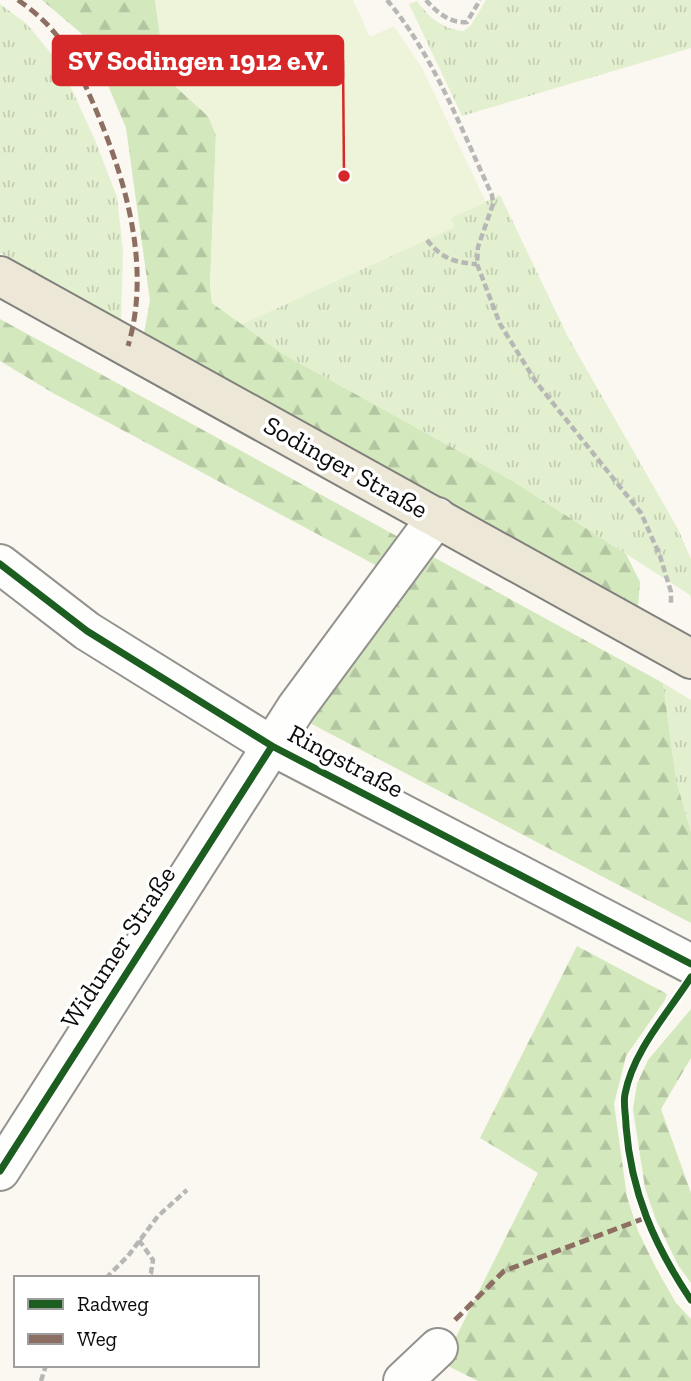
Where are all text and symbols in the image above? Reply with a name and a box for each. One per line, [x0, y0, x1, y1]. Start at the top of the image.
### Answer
callout: SV Sodingen 1912 e.V. [53, 36, 343, 85]
text: SV Sodingen 1912 e.V. [68, 44, 328, 77]
street label: Sodinger Straße [258, 409, 434, 525]
street label: Ringstraße [283, 717, 409, 805]
street label: Widumer Straße [54, 860, 182, 1034]
legend [14, 1276, 259, 1367]
text: Radweg [77, 1291, 149, 1316]
text: Weg [77, 1326, 118, 1351]

